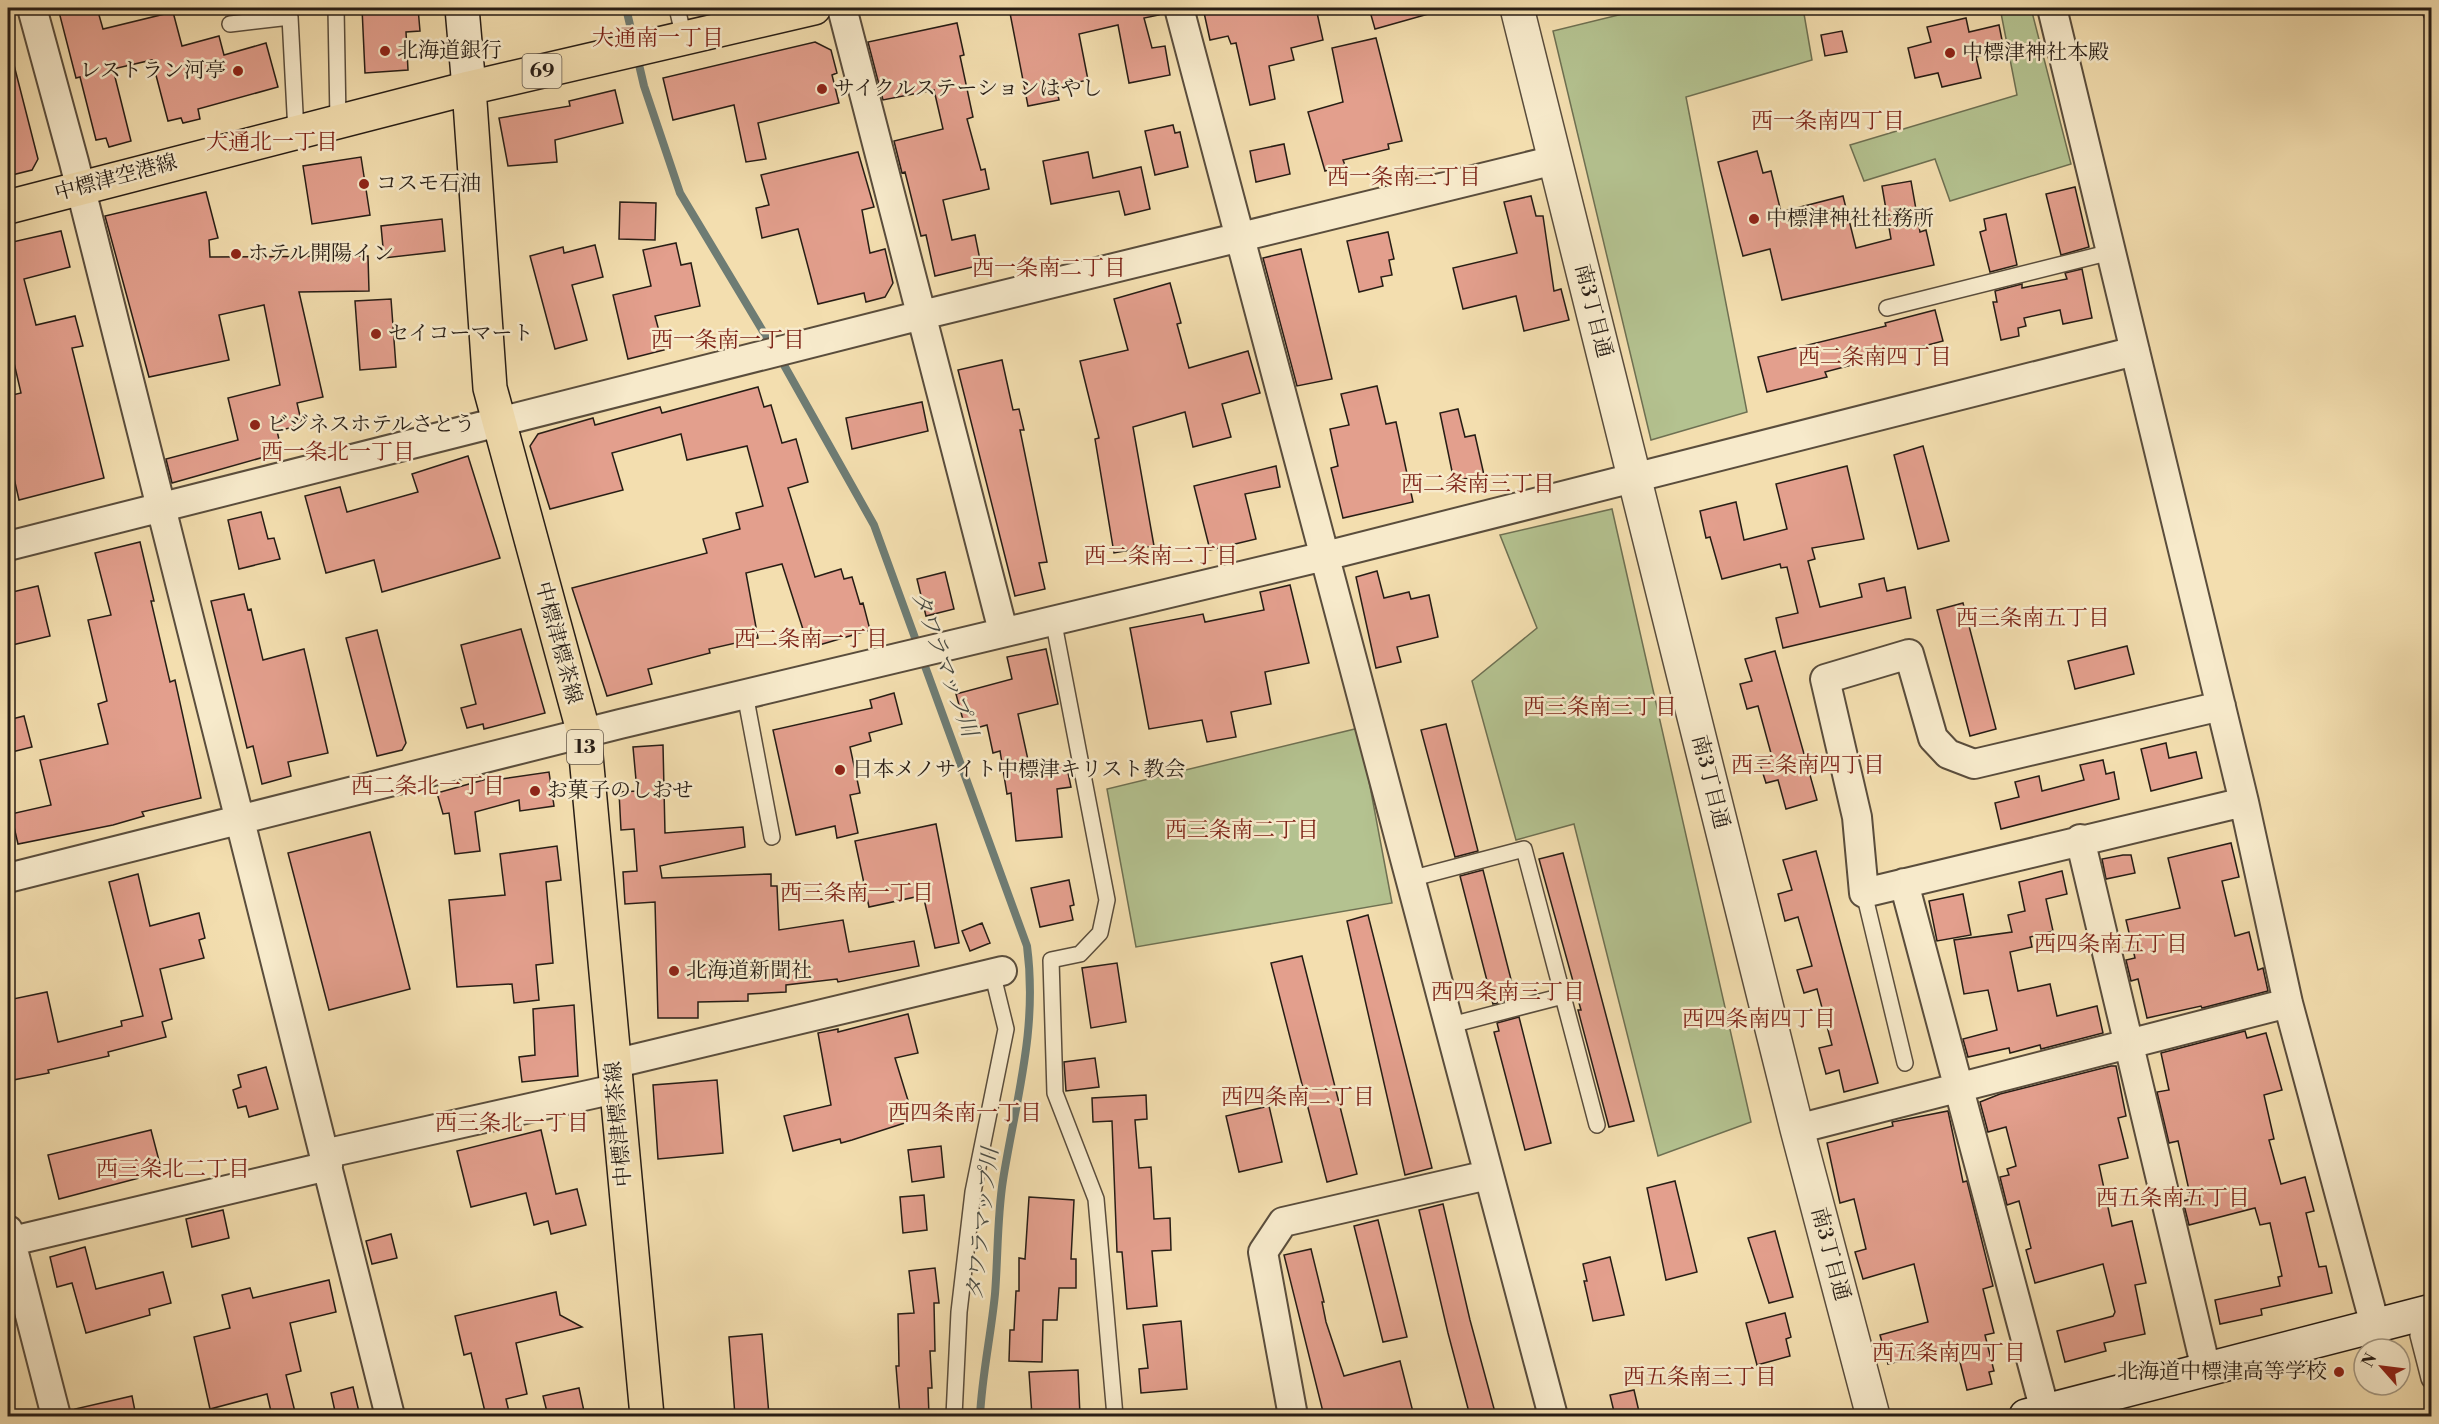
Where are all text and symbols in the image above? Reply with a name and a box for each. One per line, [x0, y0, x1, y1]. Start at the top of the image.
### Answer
district label: 大通南一丁目 [592, 25, 724, 52]
place label: 北海道銀行 [397, 38, 502, 64]
place label: 中標津神社本殿 [1962, 40, 2109, 66]
marker: 北海道銀行 [378, 44, 392, 58]
marker: 中標津神社本殿 [1943, 46, 1957, 60]
road number: 69 [522, 54, 562, 88]
place label: レストラン河亭 [80, 58, 226, 84]
marker: レストラン河亭 [231, 64, 245, 78]
place label: サイクルステーションはやし [834, 76, 1103, 102]
marker: サイクルステーションはやし [815, 82, 829, 96]
district label: 西一条南四丁目 [1751, 108, 1905, 135]
district label: 大通北一丁目 [206, 129, 338, 156]
street label: 中標津空港線 [52, 149, 180, 207]
district label: 西一条南三丁目 [1327, 164, 1481, 191]
place label: コスモ石油 [376, 171, 481, 197]
marker: コスモ石油 [357, 177, 371, 191]
place label: 中標津神社社務所 [1766, 206, 1934, 232]
marker: 中標津神社社務所 [1747, 212, 1761, 226]
place label: ホテル開陽イン [248, 241, 394, 267]
marker: ホテル開陽イン [229, 247, 243, 261]
district label: 西一条南二丁目 [972, 255, 1126, 282]
street label: 南3丁目通 [1569, 261, 1617, 361]
place label: セイコーマート [388, 321, 534, 347]
marker: セイコーマート [369, 327, 383, 341]
district label: 西一条南一丁目 [651, 327, 805, 354]
district label: 西二条南四丁目 [1798, 344, 1952, 371]
place label: ビジネスホテルさとう [267, 412, 475, 438]
marker: ビジネスホテルさとう [248, 418, 262, 432]
district label: 西一条北一丁目 [261, 439, 415, 466]
district label: 西二条南三丁目 [1401, 471, 1555, 498]
district label: 西二条南二丁目 [1084, 543, 1238, 570]
street label: 中標津標茶線 [529, 579, 587, 707]
water label: タワラマップ川 [905, 587, 984, 742]
district label: 西三条南五丁目 [1956, 605, 2110, 632]
district label: 西二条南一丁目 [734, 626, 888, 653]
district label: 西三条南三丁目 [1523, 694, 1677, 721]
road number: 13 [567, 730, 603, 764]
street label: 南3丁目通 [1686, 732, 1734, 832]
district label: 西三条南四丁目 [1731, 752, 1885, 779]
place label: 日本メノサイト中標津キリスト教会 [852, 757, 1185, 783]
marker: 日本メノサイト中標津キリスト教会 [833, 763, 847, 777]
district label: 西二条北一丁目 [351, 773, 505, 800]
place label: お菓子のしおせ [547, 778, 693, 804]
marker: お菓子のしおせ [528, 784, 542, 798]
district label: 西三条南二丁目 [1165, 817, 1319, 844]
district label: 西三条南一丁目 [780, 880, 934, 907]
district label: 西四条南五丁目 [2034, 931, 2188, 958]
place label: 北海道新聞社 [686, 958, 812, 984]
marker: 北海道新聞社 [667, 964, 681, 978]
district label: 西四条南三丁目 [1431, 979, 1585, 1006]
district label: 西四条南四丁目 [1682, 1006, 1836, 1033]
street label: 中標津標茶線 [601, 1060, 637, 1188]
district label: 西四条南二丁目 [1221, 1084, 1375, 1111]
district label: 西四条南一丁目 [888, 1100, 1042, 1127]
district label: 西三条北一丁目 [435, 1110, 589, 1137]
water label: タワラマップ川 [962, 1144, 1005, 1302]
district label: 西三条北二丁目 [96, 1156, 250, 1183]
district label: 西五条南五丁目 [2096, 1185, 2250, 1212]
street label: 南3丁目通 [1805, 1204, 1855, 1304]
north arrow [2352, 1337, 2412, 1397]
district label: 西五条南四丁目 [1872, 1340, 2026, 1367]
text: N [2358, 1350, 2382, 1371]
place label: 北海道中標津高等学校 [2117, 1359, 2327, 1385]
district label: 西五条南三丁目 [1623, 1364, 1777, 1391]
marker: 北海道中標津高等学校 [2332, 1365, 2346, 1379]

